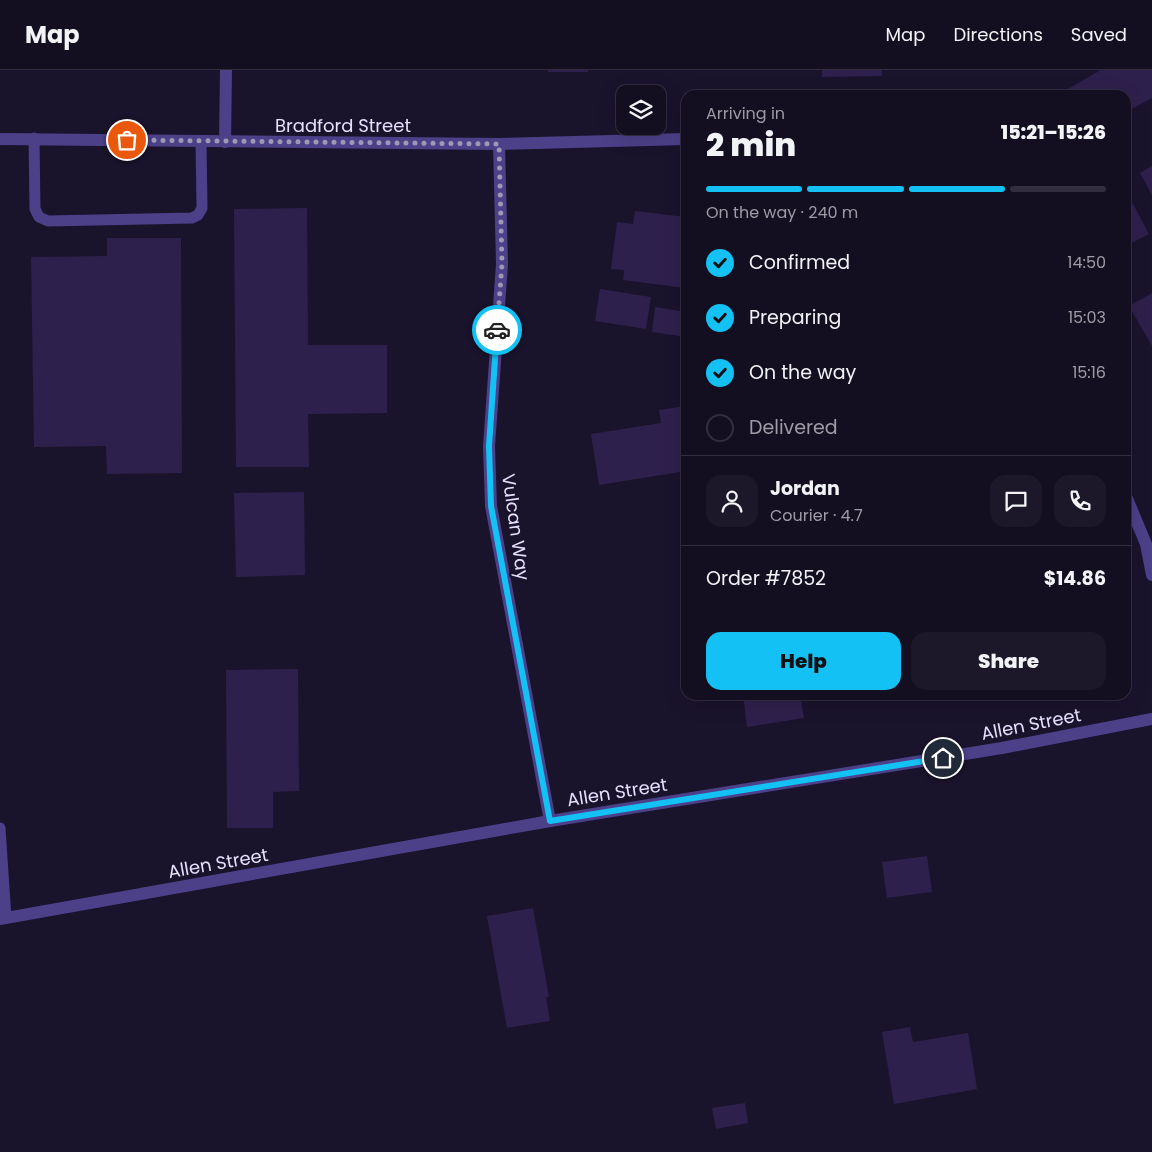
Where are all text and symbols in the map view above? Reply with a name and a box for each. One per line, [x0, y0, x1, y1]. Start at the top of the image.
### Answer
text: Map [25, 18, 80, 51]
text: Map [886, 22, 925, 47]
text: Directions [953, 22, 1043, 47]
text: Saved [1071, 22, 1127, 47]
map controls [616, 85, 666, 135]
button: layers [616, 85, 666, 135]
text: Arriving in [706, 102, 785, 125]
street label: Bradford Street [275, 113, 411, 138]
pin [106, 119, 148, 161]
text: 15:21–15:26 [1001, 119, 1106, 146]
text: 2 min [706, 122, 796, 167]
icon: bag [113, 126, 141, 154]
text: On the way · 240 m [706, 201, 858, 224]
icon: check [706, 249, 734, 277]
text: Confirmed [749, 249, 850, 276]
text: 14:50 [1067, 251, 1106, 274]
icon: check [706, 304, 734, 332]
text: Preparing [749, 304, 841, 331]
courier [472, 305, 522, 355]
text: 15:03 [1068, 306, 1106, 329]
icon: car [483, 316, 511, 344]
icon: check [706, 359, 734, 387]
text: On the way [749, 359, 856, 386]
text: 15:16 [1072, 361, 1106, 384]
text: Delivered [749, 414, 838, 441]
street label: Vulcan Way [496, 472, 536, 582]
button: person [706, 475, 758, 527]
text: Jordan [770, 475, 840, 502]
button: chat [990, 475, 1042, 527]
button: phone [1054, 475, 1106, 527]
text: Courier · 4.7 [770, 504, 863, 527]
text: Order #7852 [706, 565, 826, 592]
text: $14.86 [1044, 565, 1106, 592]
button: Help [706, 632, 901, 690]
button: Share [911, 632, 1106, 690]
street label: Allen Street [979, 702, 1083, 746]
pin [922, 737, 964, 779]
icon: home [929, 744, 957, 772]
street label: Allen Street [565, 772, 669, 812]
street label: Allen Street [166, 842, 270, 884]

